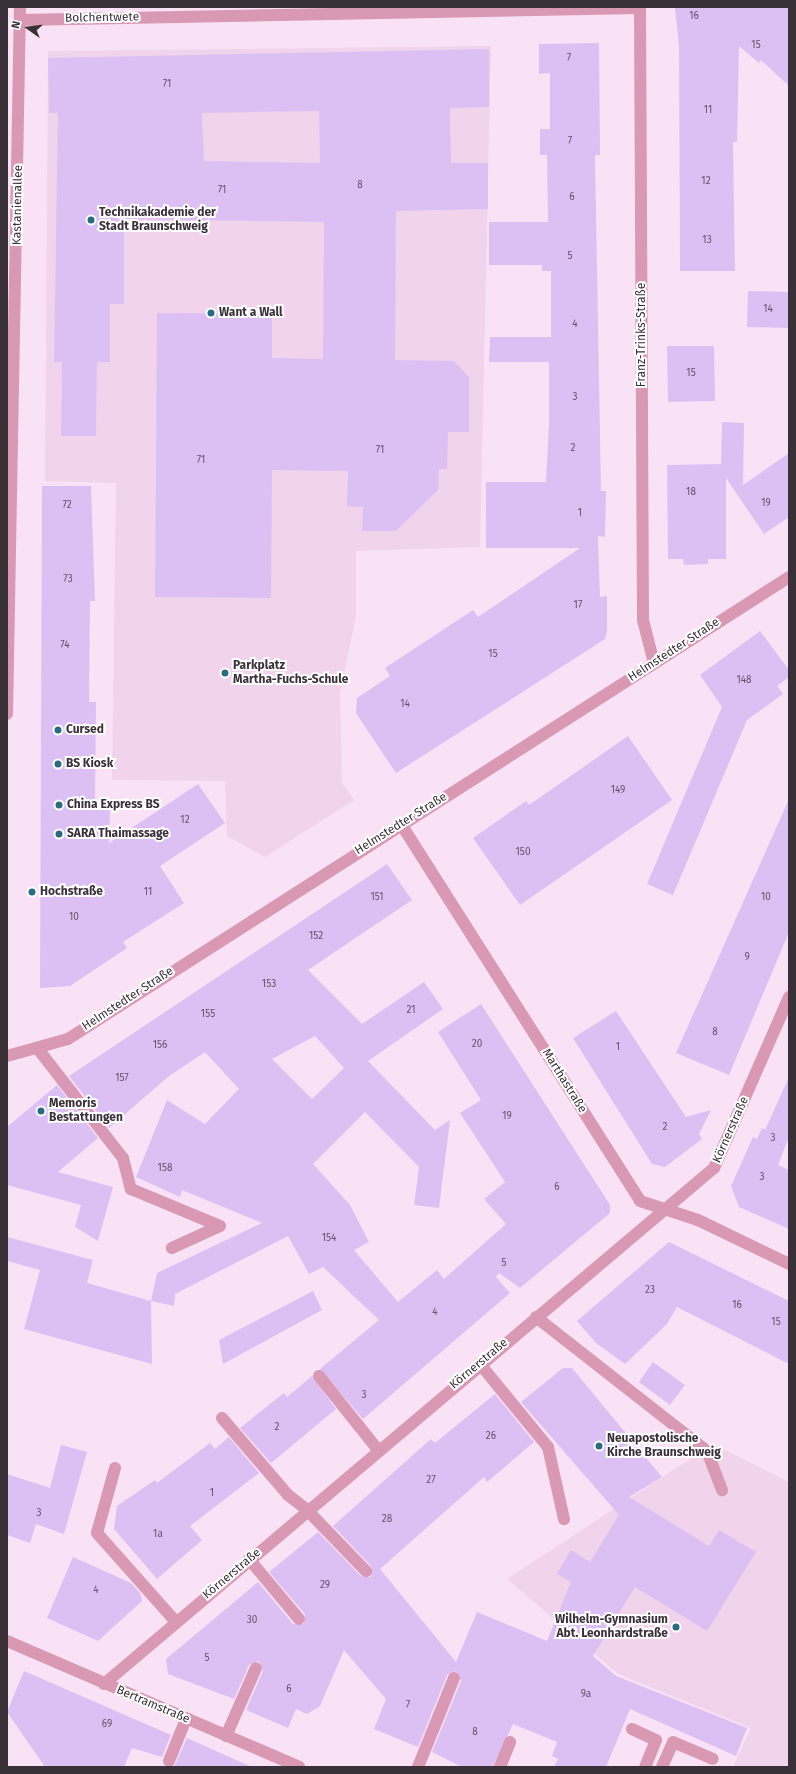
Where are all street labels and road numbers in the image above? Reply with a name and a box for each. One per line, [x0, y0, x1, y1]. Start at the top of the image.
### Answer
street label: Bolchentwete [65, 10, 139, 26]
street label: Kastanienallee [10, 165, 26, 245]
street label: Franz-Trinks-Straße [635, 283, 649, 387]
street label: Helmstedter Straße [626, 615, 722, 685]
street label: Helmstedter Straße [352, 790, 450, 858]
street label: Helmstedter Straße [80, 964, 176, 1034]
street label: Marthastraße [539, 1046, 589, 1116]
street label: Körnerstraße [710, 1095, 752, 1165]
street label: Körnerstraße [447, 1336, 511, 1392]
street label: Körnerstraße [200, 1546, 264, 1602]
street label: Bertramstraße [114, 1683, 192, 1727]

